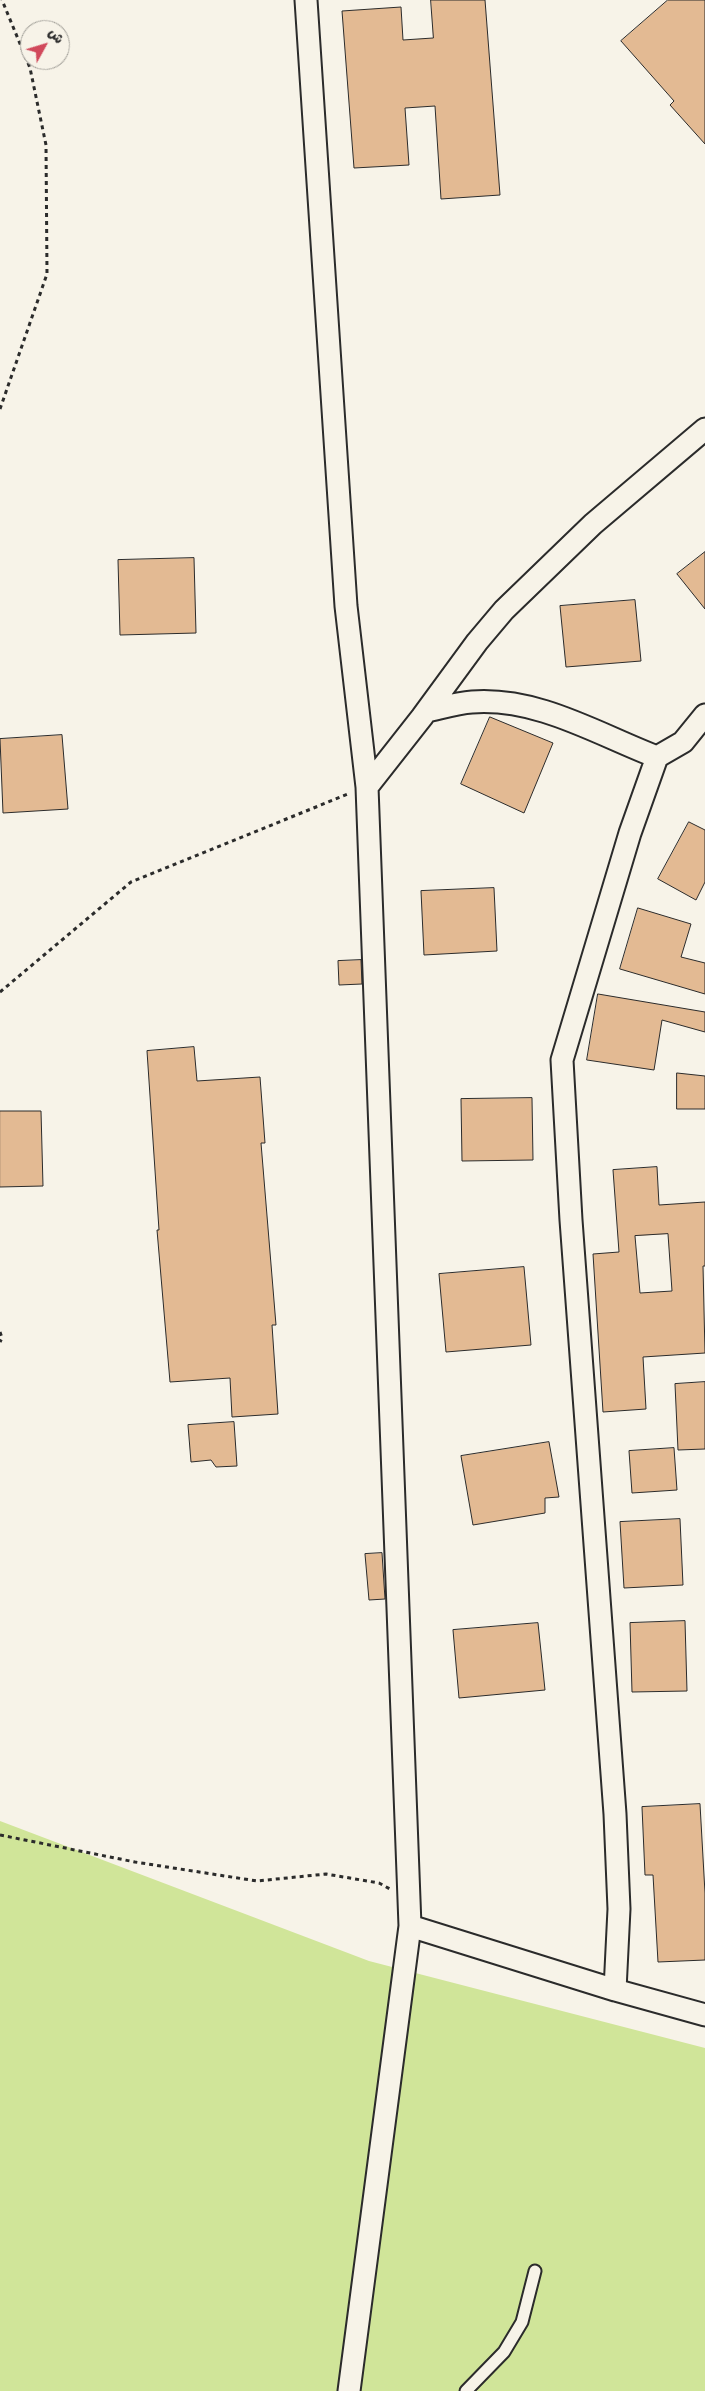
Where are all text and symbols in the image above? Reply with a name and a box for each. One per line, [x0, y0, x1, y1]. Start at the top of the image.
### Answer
north arrow [20, 20, 70, 70]
text: ش [43, 24, 68, 48]

